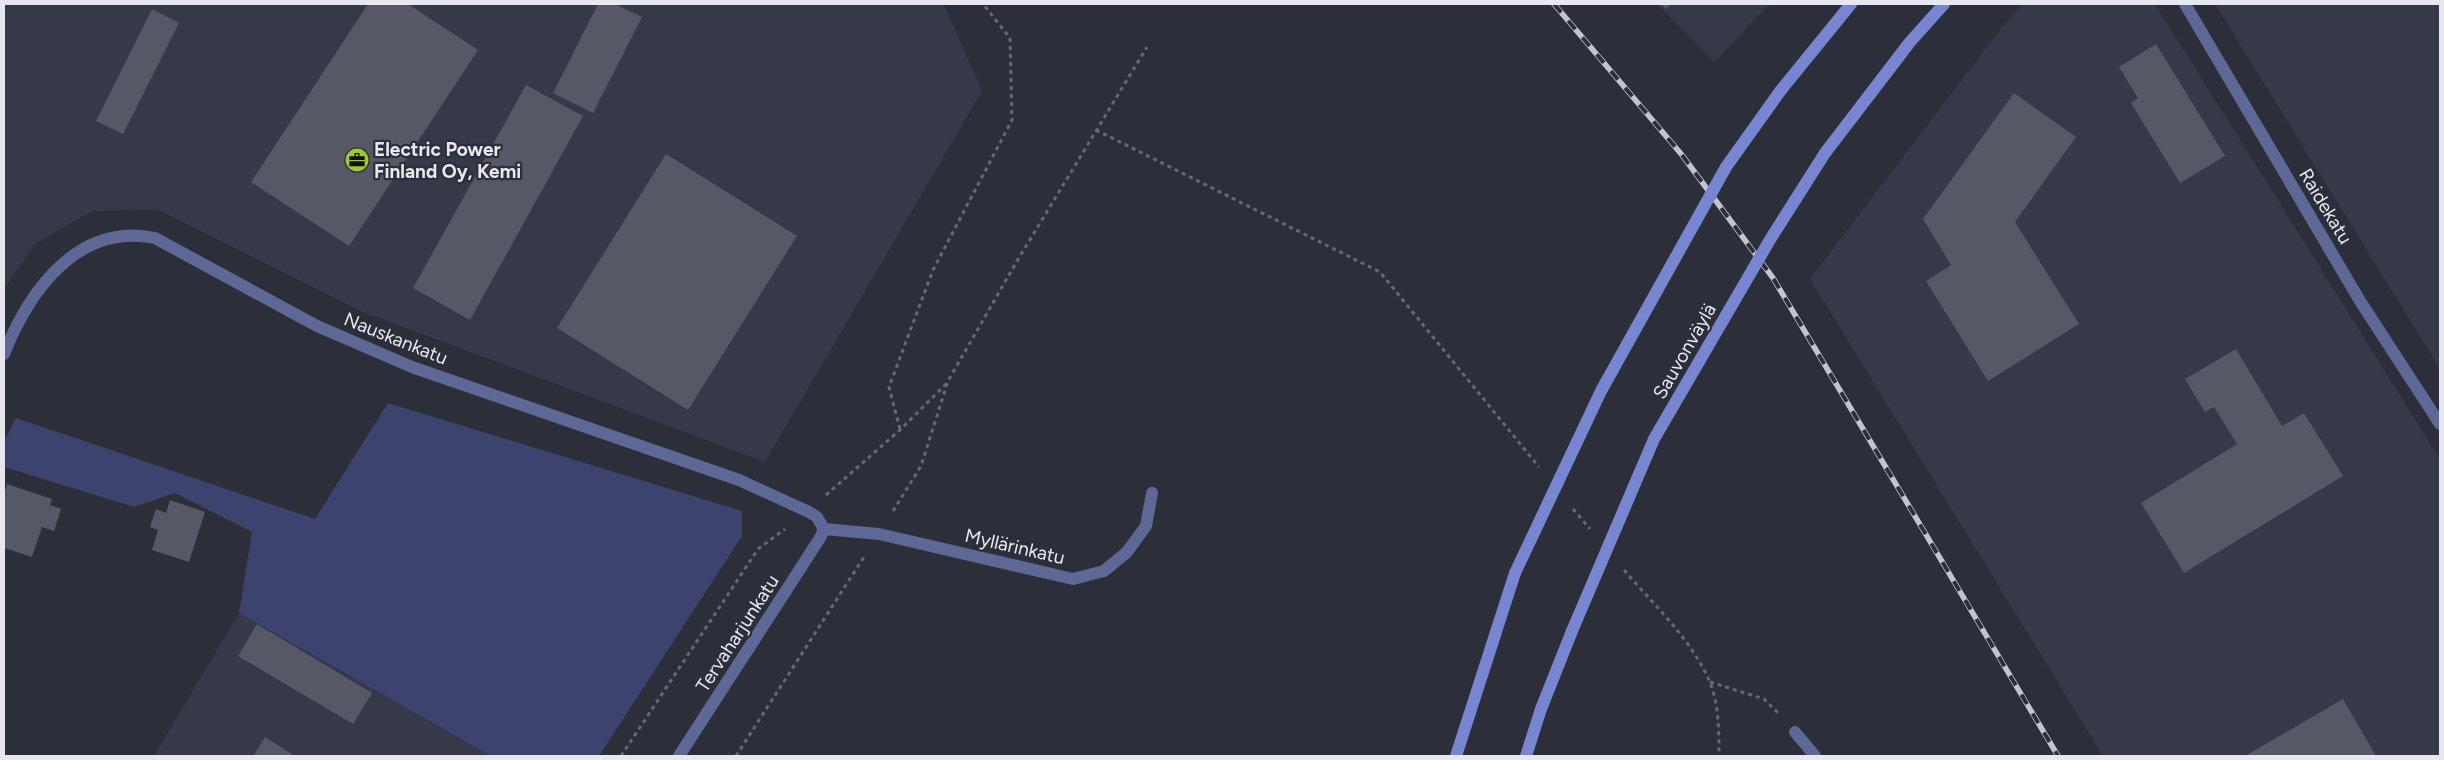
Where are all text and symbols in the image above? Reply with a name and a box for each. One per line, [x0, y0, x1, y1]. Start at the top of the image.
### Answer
place label: Electric Power Finland Oy, Kemi [374, 138, 521, 183]
office icon: Electric Power Finland Oy, Kemi [344, 147, 370, 173]
street label: Raidekatu [2294, 164, 2357, 248]
street label: Sauvonväylä [1648, 299, 1721, 403]
street label: Nauskankatu [341, 307, 451, 370]
street label: Myllärinkatu [963, 524, 1067, 569]
street label: Tervaharjunkatu [691, 570, 784, 696]

